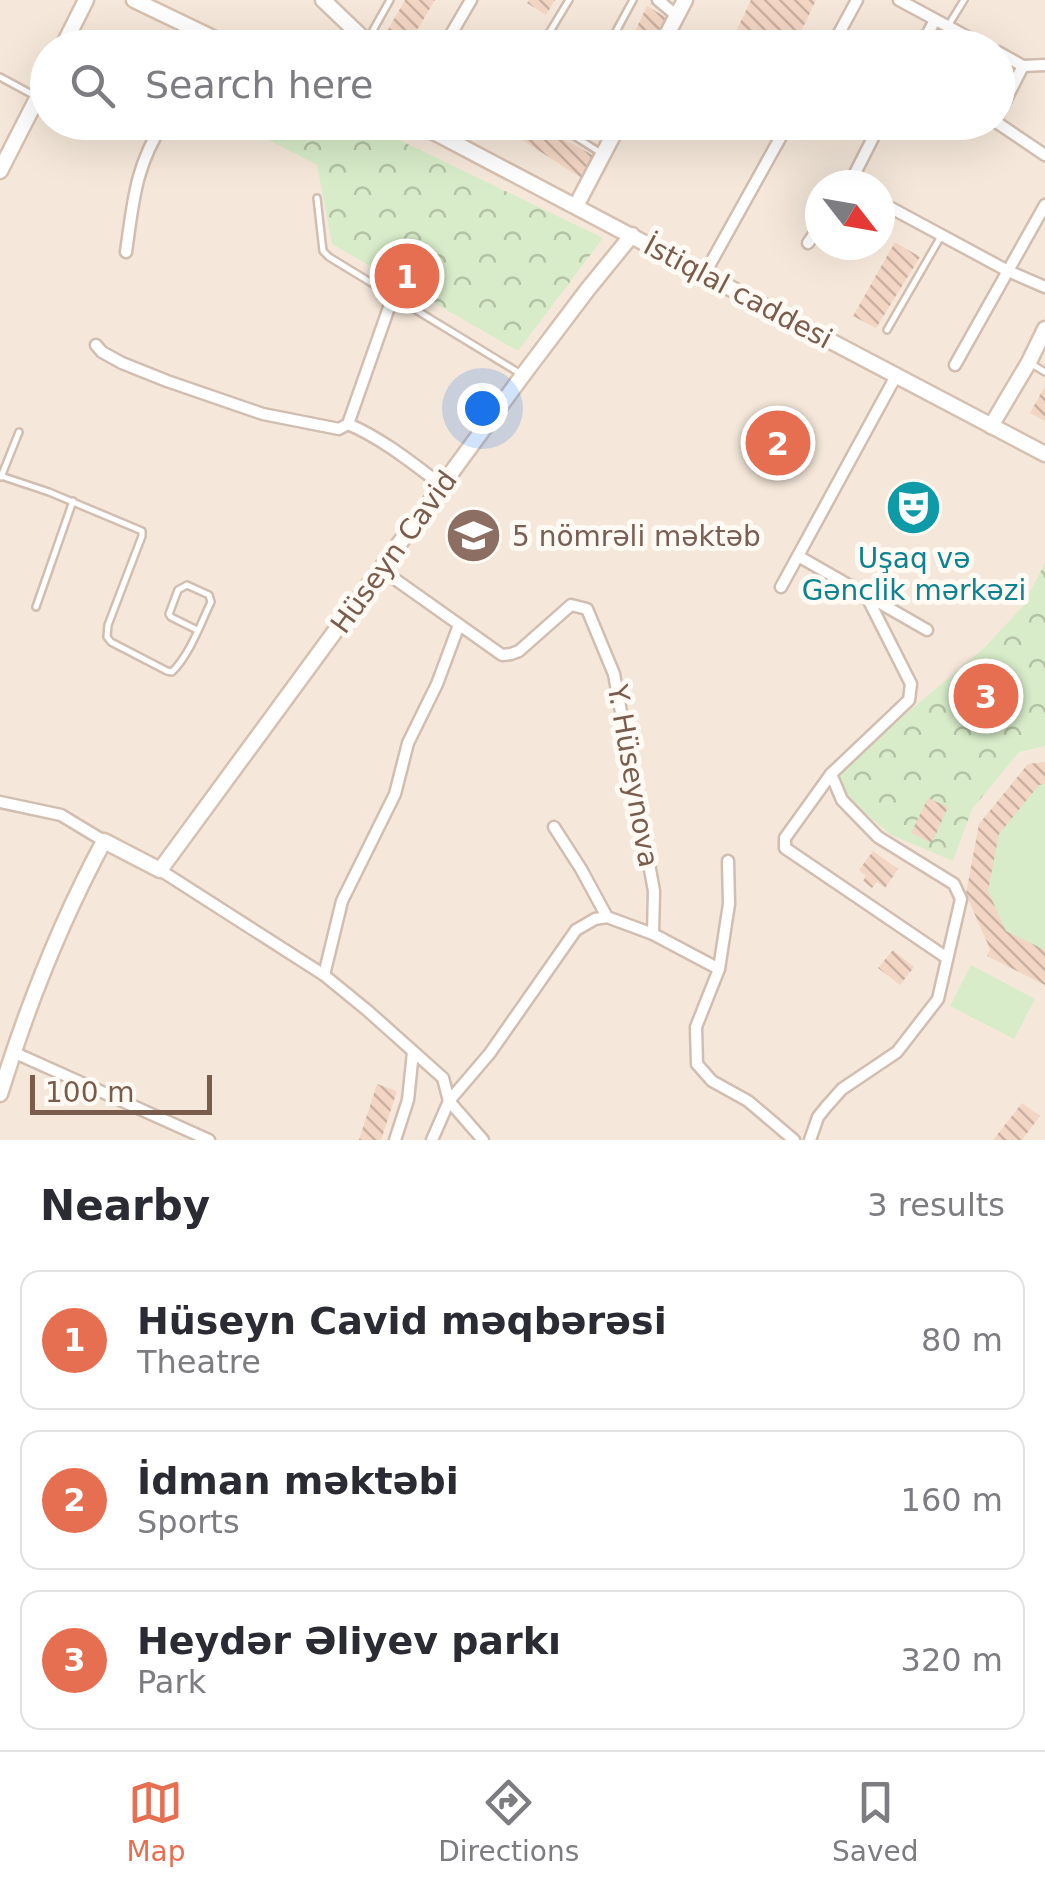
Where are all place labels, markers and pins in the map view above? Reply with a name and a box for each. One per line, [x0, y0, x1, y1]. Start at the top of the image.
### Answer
pin: 1 [374, 238, 440, 314]
pin: 2 [746, 406, 810, 480]
theatre icon: Uşaq və Gənclik mərkəzi [884, 477, 944, 537]
school or university icon: 5 nömrəli məktəb [443, 506, 503, 566]
place label: 5 nömrəli məktəb [512, 520, 761, 553]
place label: Uşaq və Gənclik mərkəzi [802, 542, 1026, 607]
pin: 3 [954, 658, 1018, 734]

